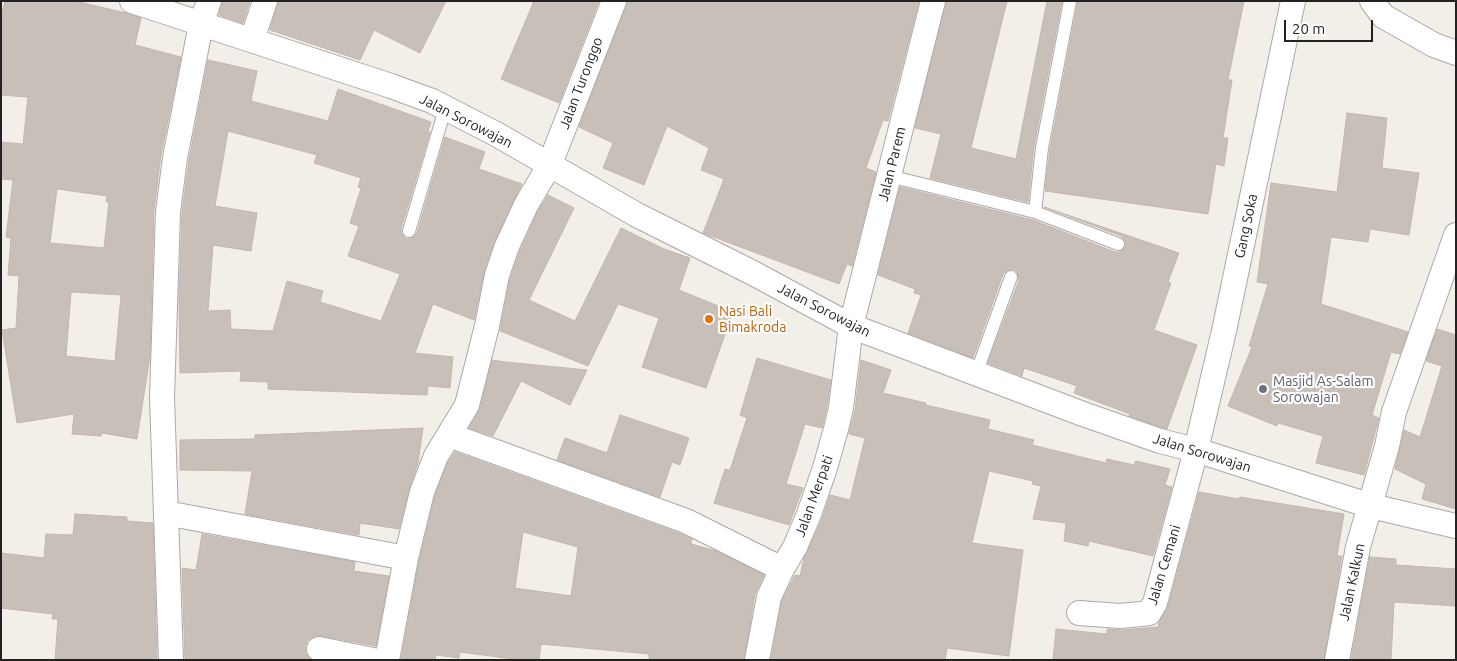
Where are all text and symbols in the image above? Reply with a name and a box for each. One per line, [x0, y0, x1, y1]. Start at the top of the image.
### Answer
scale bar [1287, 10, 1376, 42]
text: 20 m [1292, 20, 1325, 37]
street label: Jalan Turonggo [556, 35, 606, 131]
street label: Jalan Sorowajan [417, 90, 515, 152]
street label: Jalan Parem [875, 125, 909, 203]
street label: Gang Soka [1231, 192, 1261, 260]
street label: Jalan Sorowajan [775, 279, 873, 341]
place label: Nasi Bali Bimakroda [719, 303, 787, 336]
marker: Nasi Bali Bimakroda [703, 313, 715, 325]
place label: Masjid As-Salam Sorowajan [1273, 373, 1374, 406]
marker: Masjid As-Salam Sorowajan [1257, 383, 1269, 395]
street label: Jalan Sorowajan [1151, 430, 1253, 476]
street label: Jalan Merpati [791, 453, 837, 539]
street label: Jalan Cemani [1144, 523, 1184, 607]
street label: Jalan Kalkun [1336, 542, 1368, 622]

